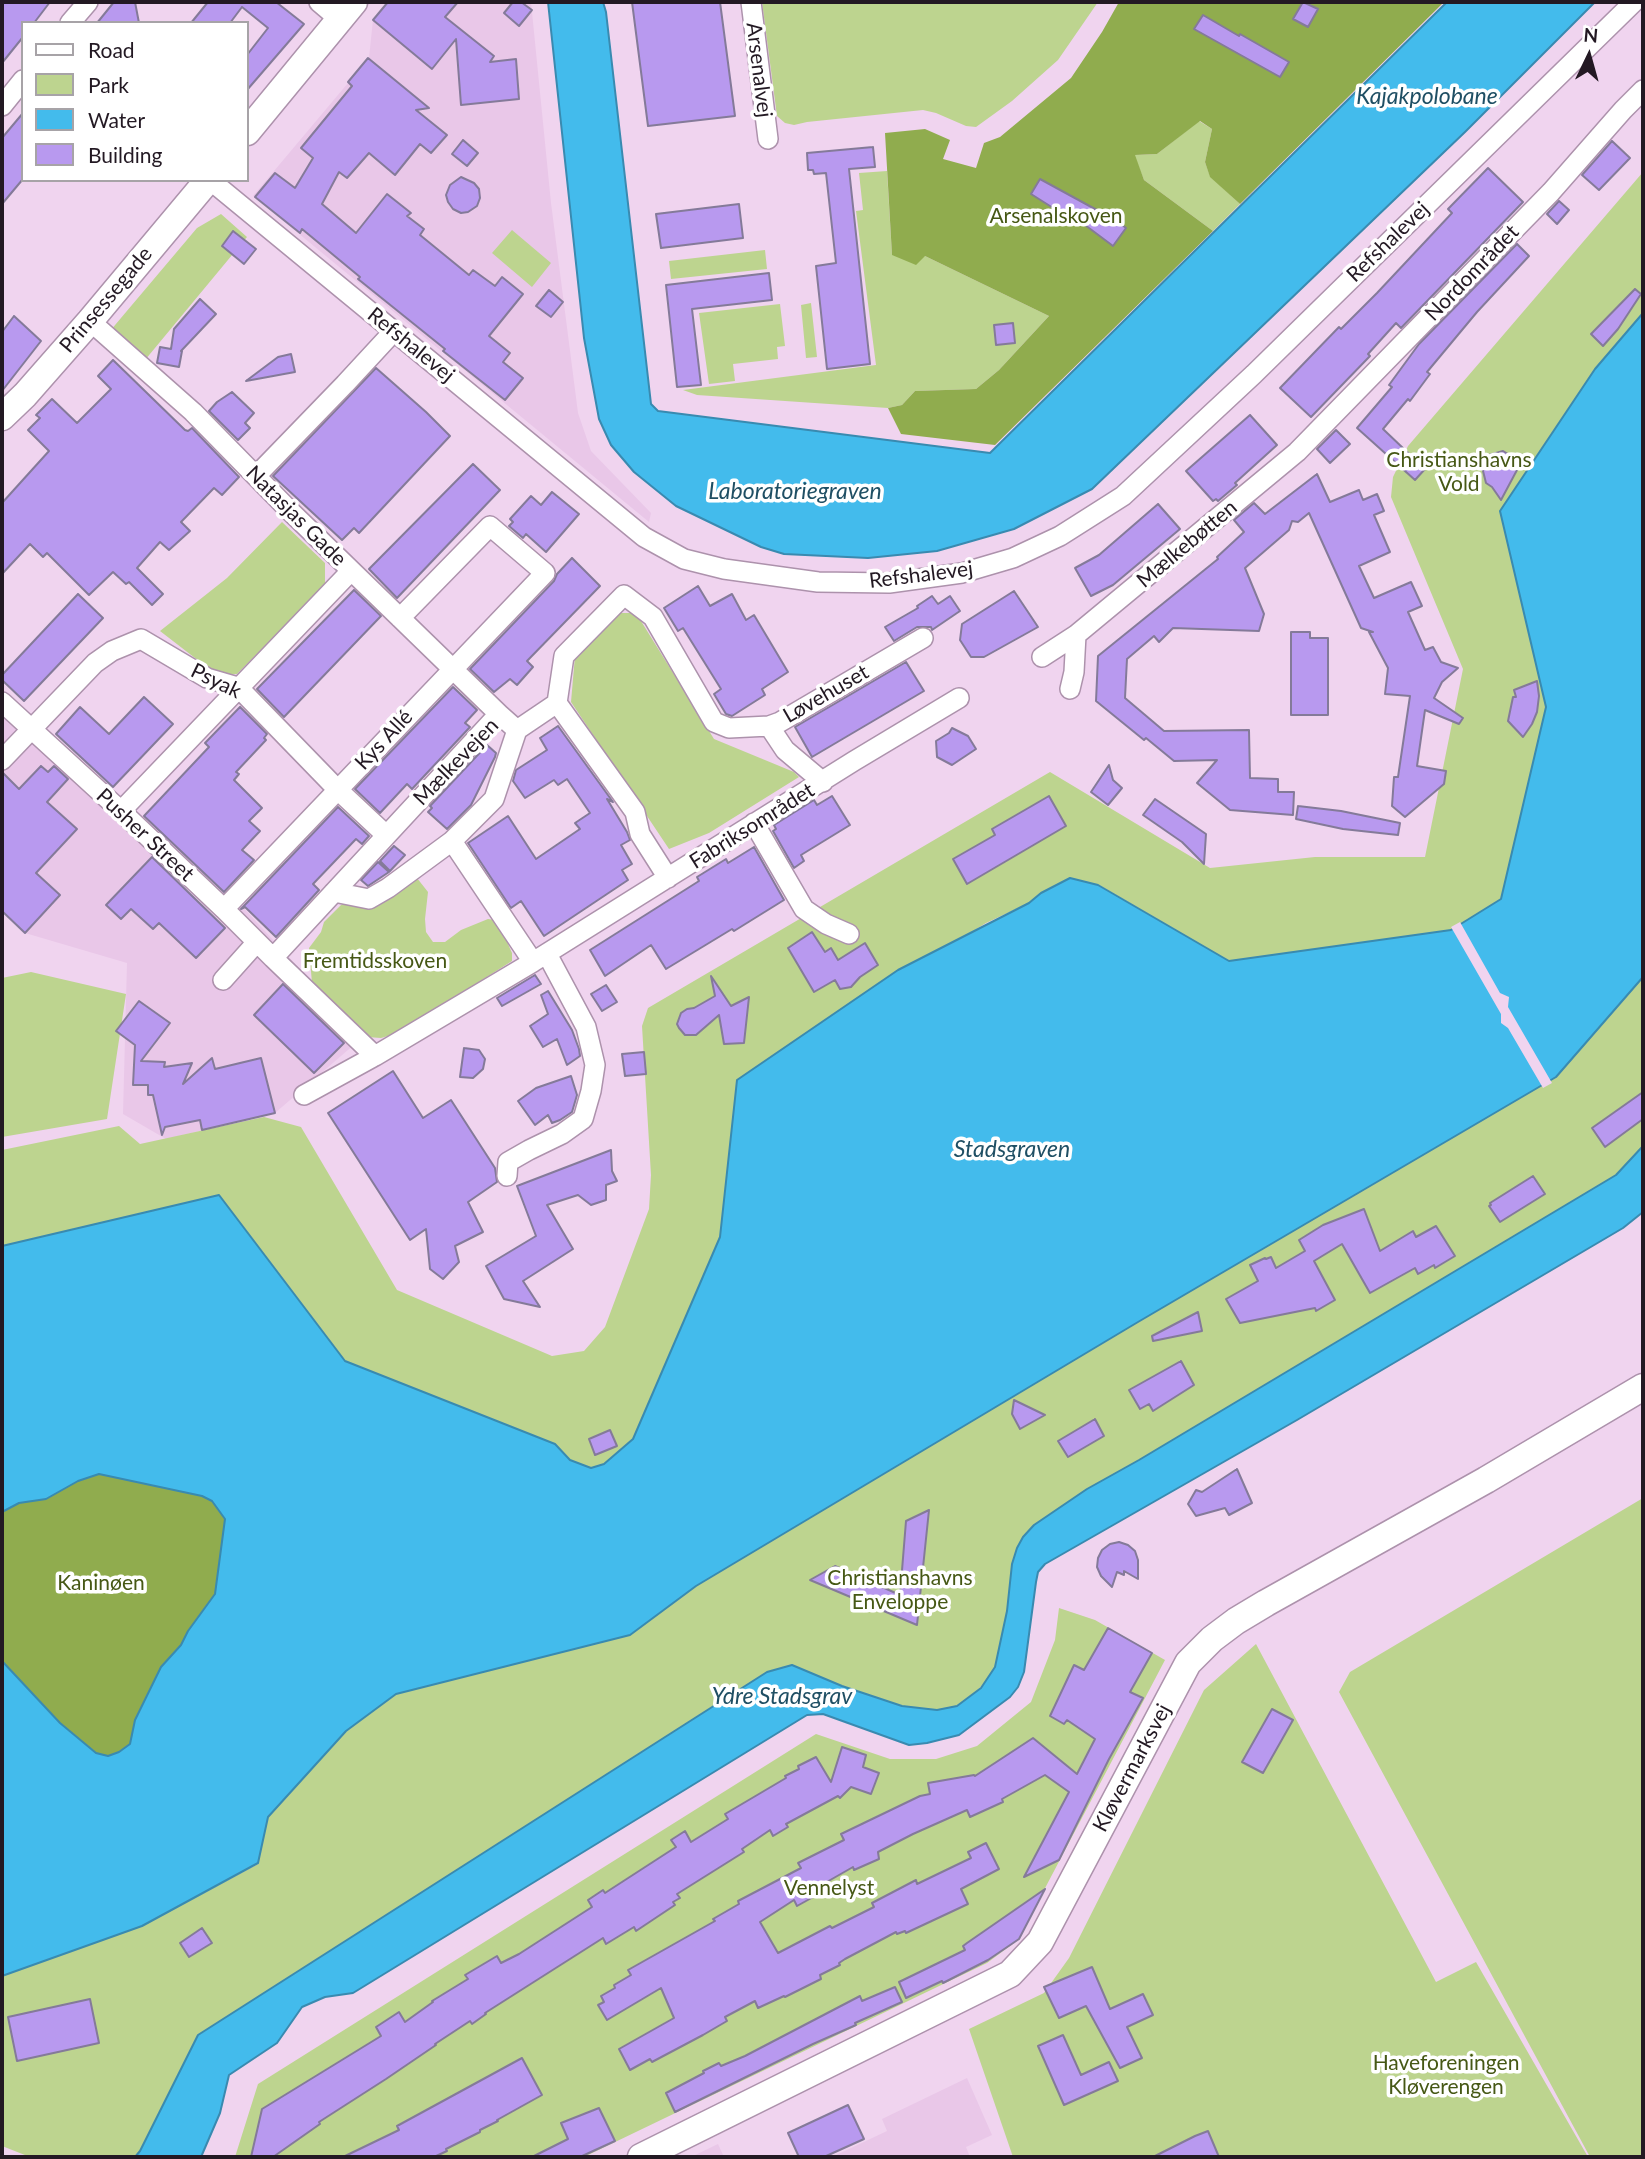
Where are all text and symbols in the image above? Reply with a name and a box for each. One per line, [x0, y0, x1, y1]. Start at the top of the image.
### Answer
legend [21, 21, 248, 182]
street label: Arsenalvej [741, 21, 777, 119]
north arrow [1554, 21, 1624, 91]
text: N [1583, 22, 1599, 47]
text: Road [88, 37, 135, 62]
text: Park [88, 72, 129, 97]
water label: Kajakpolobane [1356, 83, 1498, 111]
text: Water [88, 107, 145, 132]
text: Building [88, 142, 163, 167]
street label: Refshalevej [1342, 197, 1434, 287]
park label: Arsenalskoven [989, 203, 1123, 229]
street label: Nordområdet [1420, 220, 1524, 326]
street label: Prinsessegade [54, 242, 158, 358]
street label: Refshalevej [362, 302, 460, 388]
park label: Christianshavns Vold [1386, 447, 1532, 497]
street label: Natasjas Gade [241, 461, 351, 571]
water label: Laboratoriegraven [708, 478, 882, 506]
street label: Mælkebøtten [1132, 495, 1242, 593]
street label: Refshalevej [868, 556, 974, 594]
street label: Psyak [187, 658, 245, 704]
street label: Løvehuset [779, 660, 873, 728]
street label: Kys Allé [350, 705, 418, 775]
street label: Mælkevejen [408, 713, 504, 811]
street label: Fabriksområdet [685, 778, 819, 874]
street label: Pusher Street [91, 783, 199, 887]
park label: Fremtidsskoven [303, 948, 447, 974]
water label: Stadsgraven [954, 1136, 1070, 1164]
park label: Christianshavns Enveloppe [827, 1565, 973, 1615]
park label: Kaninøen [57, 1570, 145, 1596]
water label: Ydre Stadsgrav [712, 1683, 852, 1711]
street label: Kløvermarksvej [1088, 1700, 1176, 1836]
park label: Vennelyst [784, 1875, 874, 1901]
park label: Haveforeningen Kløverengen [1373, 2050, 1519, 2100]

